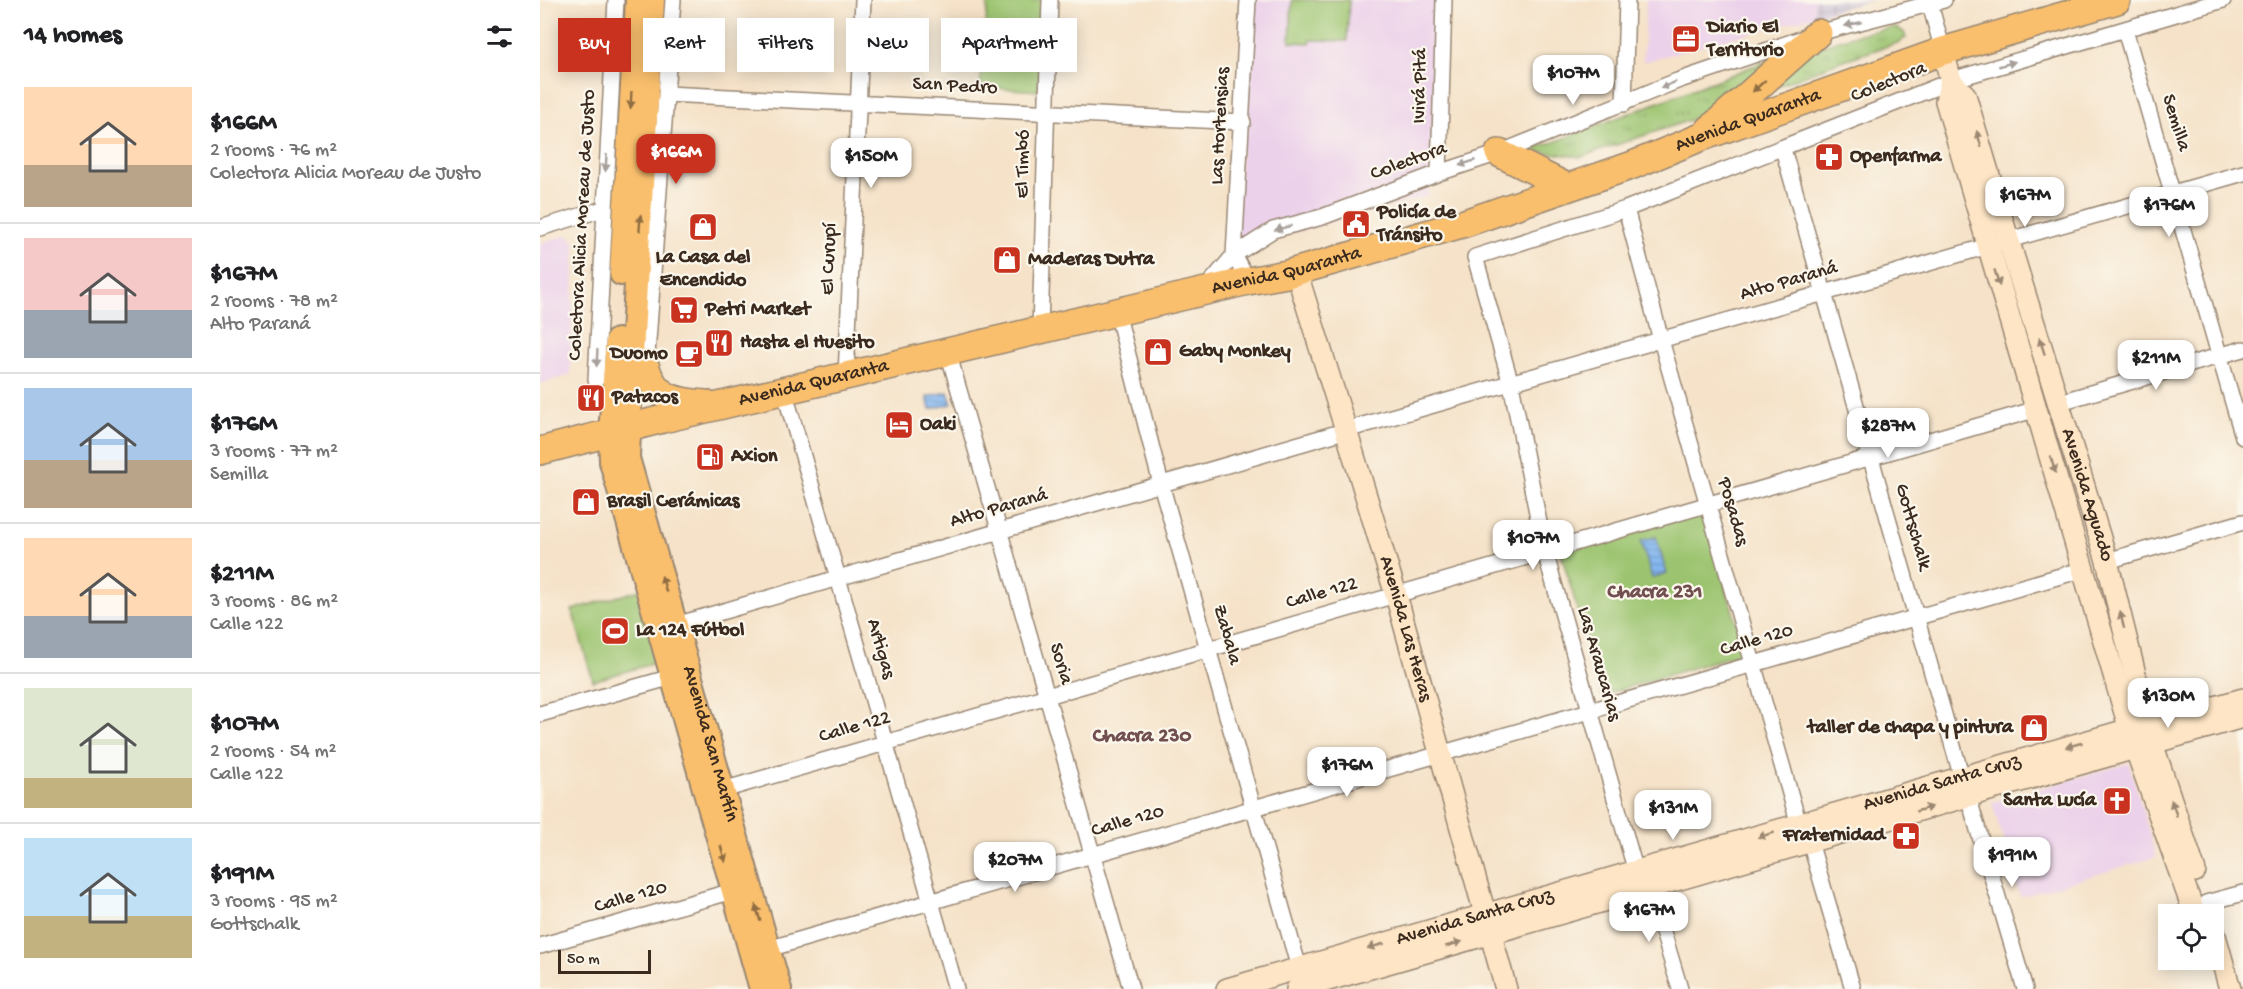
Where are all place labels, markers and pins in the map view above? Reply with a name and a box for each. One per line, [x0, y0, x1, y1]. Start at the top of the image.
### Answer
place label: Diario El Territorio [1705, 17, 1784, 63]
office icon: Diario El Territorio [1670, 23, 1702, 55]
pin: $107M [1531, 55, 1615, 106]
pin: $166M [634, 134, 718, 185]
pin: $150M [829, 138, 913, 189]
pharmacy icon: Openfarma [1813, 141, 1845, 173]
place label: Openfarma [1850, 146, 1942, 169]
pin: $167M [1983, 177, 2067, 228]
pin: $176M [2127, 187, 2211, 238]
place label: Policía de Tránsito [1375, 202, 1457, 248]
public building icon: Policía de Tránsito [1340, 208, 1372, 240]
shop icon: La Casa del Encendido [687, 211, 719, 243]
shop icon: Maderas Dutra [991, 244, 1023, 276]
place label: La Casa del Encendido [656, 247, 751, 293]
place label: Maderas Dutra [1028, 249, 1155, 272]
supermarket icon: Petri Market [668, 294, 700, 326]
place label: Petri Market [704, 299, 812, 322]
restaurant icon: Hasta el Huesito [703, 327, 735, 359]
place label: Hasta el Huesito [740, 332, 875, 355]
shop icon: Gaby Monkey [1142, 336, 1174, 368]
cafe icon: Duomo [673, 338, 705, 370]
pin: $211M [2114, 340, 2198, 391]
place label: Gaby Monkey [1179, 341, 1291, 364]
place label: Duomo [609, 343, 669, 366]
restaurant icon: Patacos [575, 382, 607, 414]
place label: Patacos [611, 387, 680, 410]
pin: $287M [1846, 408, 1930, 459]
hotel icon: Oaki [883, 409, 915, 441]
place label: Oaki [920, 414, 956, 437]
fuel station icon: Axion [694, 441, 726, 473]
place label: Axion [730, 446, 778, 469]
shop icon: Brasil Cerámicas [570, 486, 602, 518]
place label: Brasil Cerámicas [606, 491, 741, 514]
pin: $107M [1491, 520, 1575, 571]
sports icon: La 124 Fútbol [599, 615, 631, 647]
place label: La 124 Fútbol [636, 620, 745, 643]
pin: $130M [2126, 678, 2210, 729]
shop icon: taller de chapa y pintura [2018, 712, 2050, 744]
place label: taller de chapa y pintura [1806, 717, 2014, 740]
pin: $176M [1305, 747, 1389, 798]
church icon: Santa Lucía [2101, 785, 2133, 817]
pin: $131M [1631, 790, 1715, 841]
place label: Santa Lucía [2003, 790, 2097, 813]
pharmacy icon: Fraternidad [1890, 820, 1922, 852]
place label: Fraternidad [1782, 825, 1887, 848]
pin: $191M [1970, 837, 2054, 888]
pin: $207M [973, 842, 1057, 893]
pin: $167M [1607, 892, 1691, 943]

